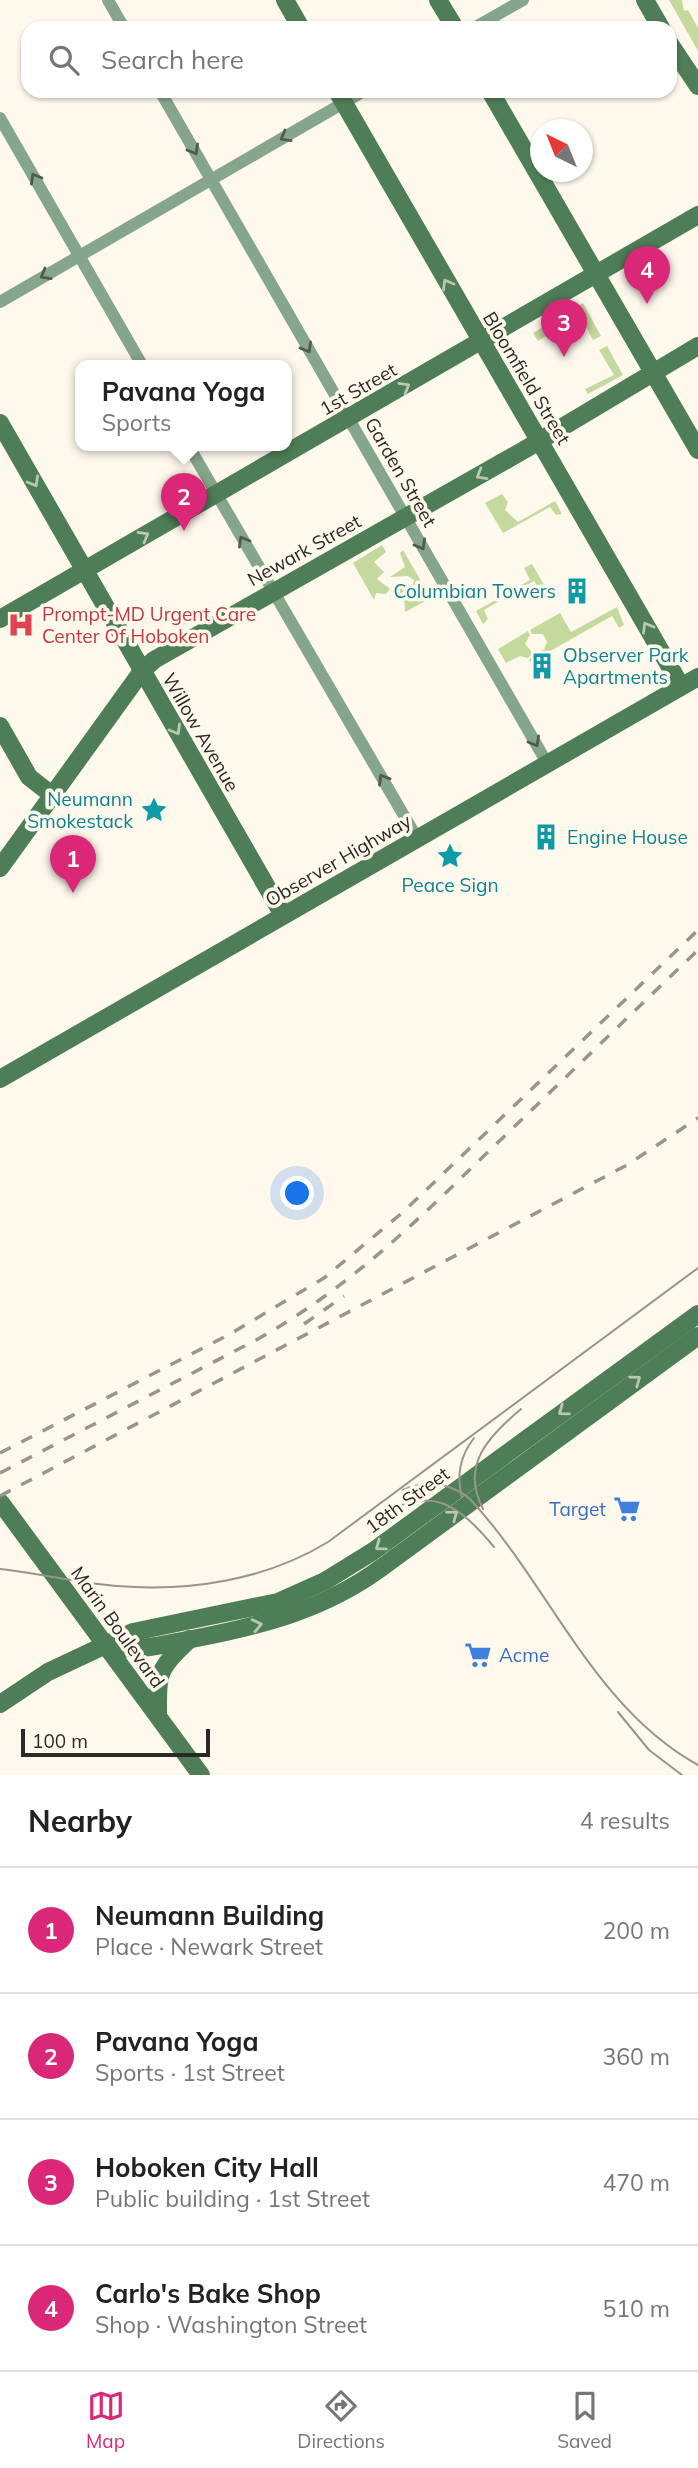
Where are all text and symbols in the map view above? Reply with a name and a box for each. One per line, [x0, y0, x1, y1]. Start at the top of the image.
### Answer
search box [21, 21, 677, 98]
icon: search [45, 41, 83, 79]
text: Search here [101, 43, 244, 76]
north arrow [530, 119, 593, 182]
one-way arrow [279, 129, 292, 142]
one-way arrow [186, 143, 199, 156]
one-way arrow [30, 173, 43, 185]
pin: 4 [624, 246, 670, 304]
one-way arrow [40, 267, 53, 280]
one-way arrow [442, 278, 455, 291]
pin: 3 [541, 299, 587, 357]
street label: Bloomfield Street [478, 307, 576, 449]
one-way arrow [299, 340, 312, 353]
street label: 1st Street [315, 357, 401, 421]
popup [75, 360, 292, 451]
text: Pavana Yoga [102, 375, 265, 408]
one-way arrow [397, 382, 410, 395]
text: Sports [102, 408, 171, 437]
street label: Garden Street [360, 413, 442, 531]
one-way arrow [475, 467, 488, 480]
pin: 2 [161, 473, 207, 531]
one-way arrow [26, 475, 39, 488]
street label: Newark Street [243, 509, 365, 591]
one-way arrow [136, 531, 149, 544]
one-way arrow [238, 536, 251, 549]
one-way arrow [413, 537, 426, 550]
building icon: Columbian Towers [562, 576, 592, 606]
place label: Columbian Towers [394, 579, 556, 603]
place label: Prompt-MD Urgent Care Center Of Hoboken [42, 602, 256, 648]
hospital icon: Prompt-MD Urgent Care Center Of Hoboken [6, 610, 36, 640]
one-way arrow [642, 621, 655, 634]
place label: Observer Park Apartments [563, 643, 689, 689]
building icon: Observer Park Apartments [527, 651, 557, 681]
street label: Willow Avenue [157, 668, 245, 796]
one-way arrow [168, 723, 181, 736]
one-way arrow [526, 734, 539, 747]
one-way arrow [378, 774, 391, 787]
place label: Neumann Smokestack [27, 787, 133, 833]
place icon: Neumann Smokestack [139, 795, 169, 825]
street label: Observer Highway [261, 808, 415, 912]
building icon: Engine House [531, 822, 561, 852]
place label: Engine House [567, 825, 688, 849]
pin: 1 [50, 835, 96, 893]
place icon: Peace Sign [435, 841, 465, 871]
place label: Peace Sign [401, 873, 499, 897]
your location [280, 1176, 314, 1210]
one-way arrow [628, 1376, 641, 1388]
one-way arrow [558, 1403, 571, 1415]
street label: 18th Street [360, 1461, 454, 1539]
supermarket icon: Target [612, 1494, 642, 1524]
place label: Target [549, 1497, 606, 1521]
one-way arrow [445, 1511, 458, 1523]
one-way arrow [375, 1538, 388, 1550]
street label: Marin Boulevard [66, 1562, 170, 1692]
one-way arrow [251, 1619, 263, 1634]
supermarket icon: Acme [463, 1640, 493, 1670]
place label: Acme [499, 1643, 549, 1667]
scale bar [21, 1726, 210, 1758]
text: 100 m [32, 1729, 88, 1753]
text: Nearby [28, 1802, 132, 1840]
text: 4 results [580, 1806, 670, 1835]
text: Neumann Building [95, 1899, 324, 1932]
text: 1 [44, 1916, 58, 1945]
text: 200 m [602, 1916, 670, 1945]
text: Place · Newark Street [95, 1932, 323, 1961]
text: Pavana Yoga [95, 2025, 259, 2058]
text: 2 [44, 2042, 58, 2071]
text: 360 m [602, 2042, 670, 2071]
text: Sports · 1st Street [95, 2058, 285, 2087]
text: Hoboken City Hall [95, 2151, 319, 2184]
text: 3 [44, 2168, 58, 2197]
text: 470 m [602, 2168, 670, 2197]
text: Public building · 1st Street [95, 2184, 370, 2213]
text: Carlo's Bake Shop [95, 2277, 321, 2310]
text: 4 [44, 2294, 58, 2323]
text: 510 m [602, 2294, 670, 2323]
text: Shop · Washington Street [95, 2310, 367, 2339]
tab: Map [86, 2387, 125, 2453]
tab: Directions [297, 2387, 385, 2453]
tab: Saved [557, 2387, 612, 2453]

